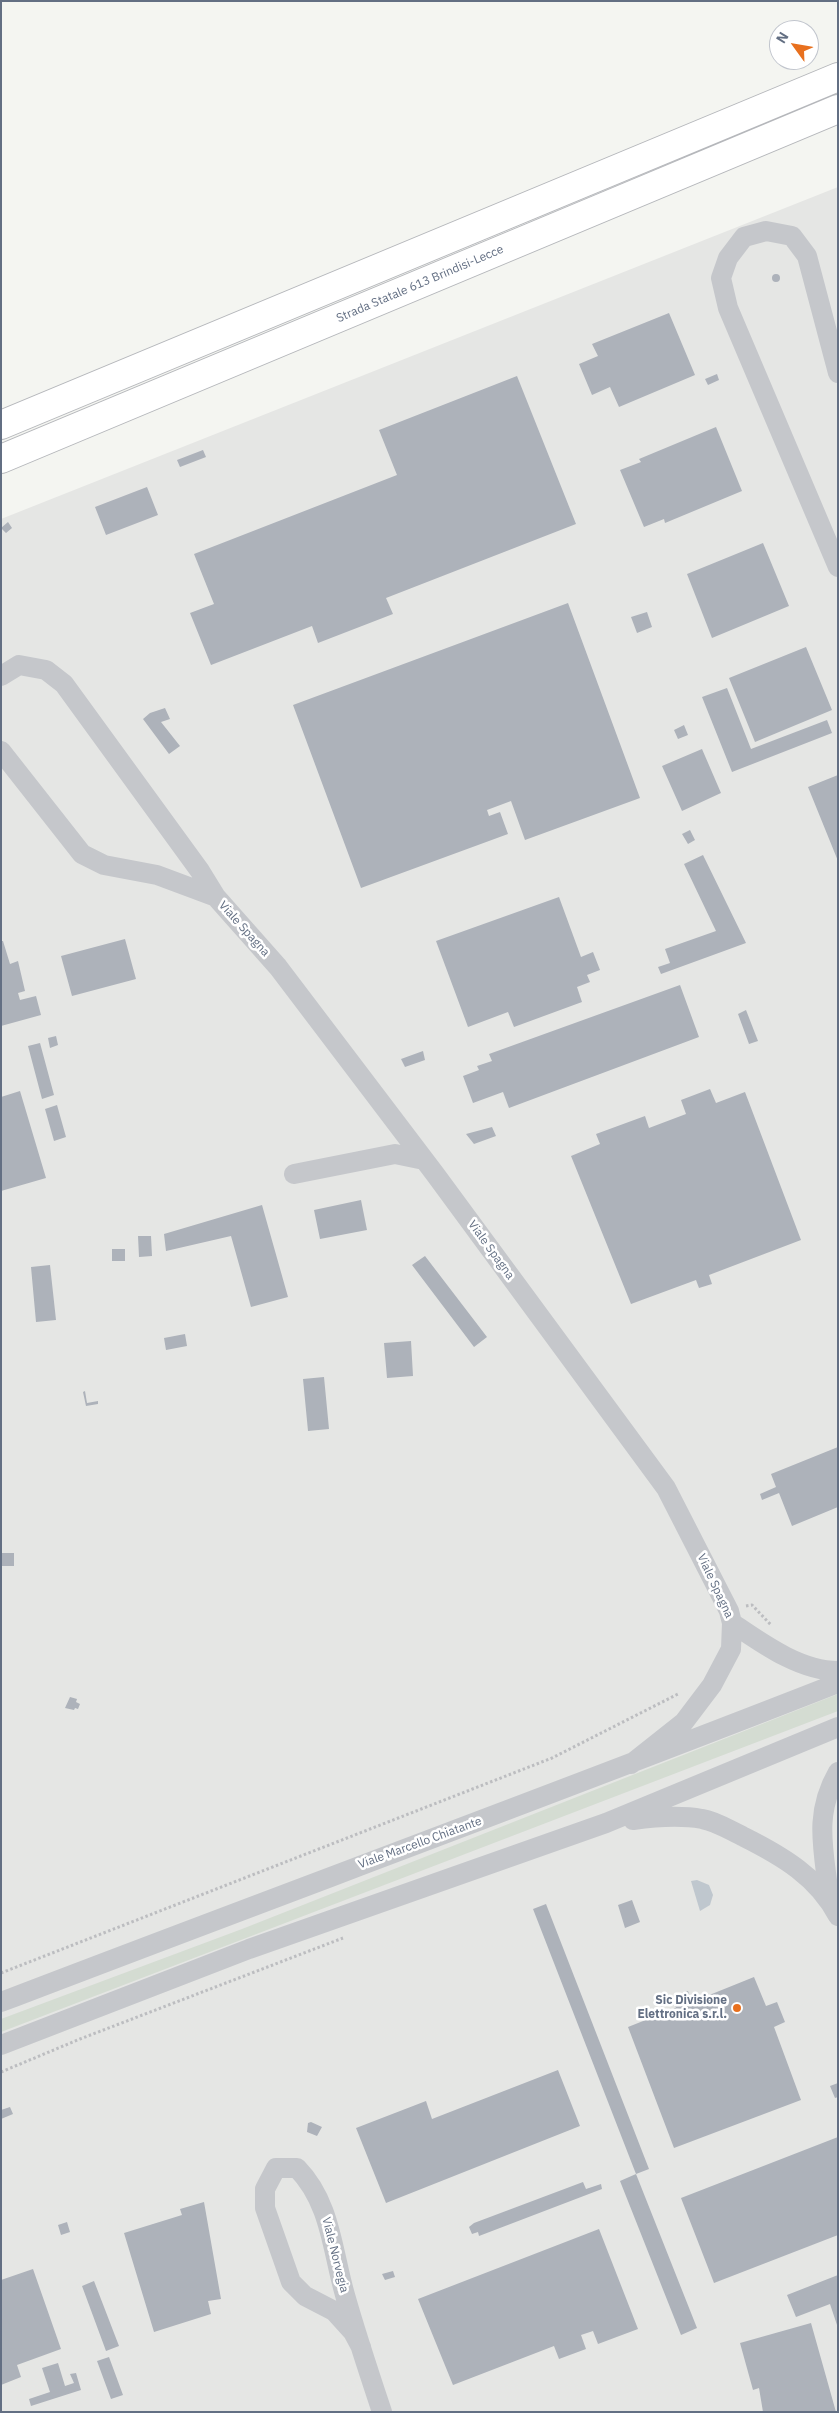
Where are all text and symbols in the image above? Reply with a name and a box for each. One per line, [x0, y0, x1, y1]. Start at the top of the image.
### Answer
north arrow [769, 20, 819, 70]
text: N [772, 29, 792, 47]
street label: Strada Statale 613 Brindisi-Lecce [334, 242, 506, 326]
street label: Viale Spagna [215, 898, 273, 960]
street label: Viale Spagna [465, 1218, 517, 1282]
street label: Viale Spagna [694, 1552, 736, 1620]
street label: Viale Marcello Chiatante [356, 1814, 484, 1872]
place label: Sic Divisione Elettronica s.r.l. [637, 1994, 727, 2022]
marker: Sic Divisione Elettronica s.r.l. [731, 2002, 743, 2014]
street label: Viale Norvegia [319, 2216, 351, 2294]

